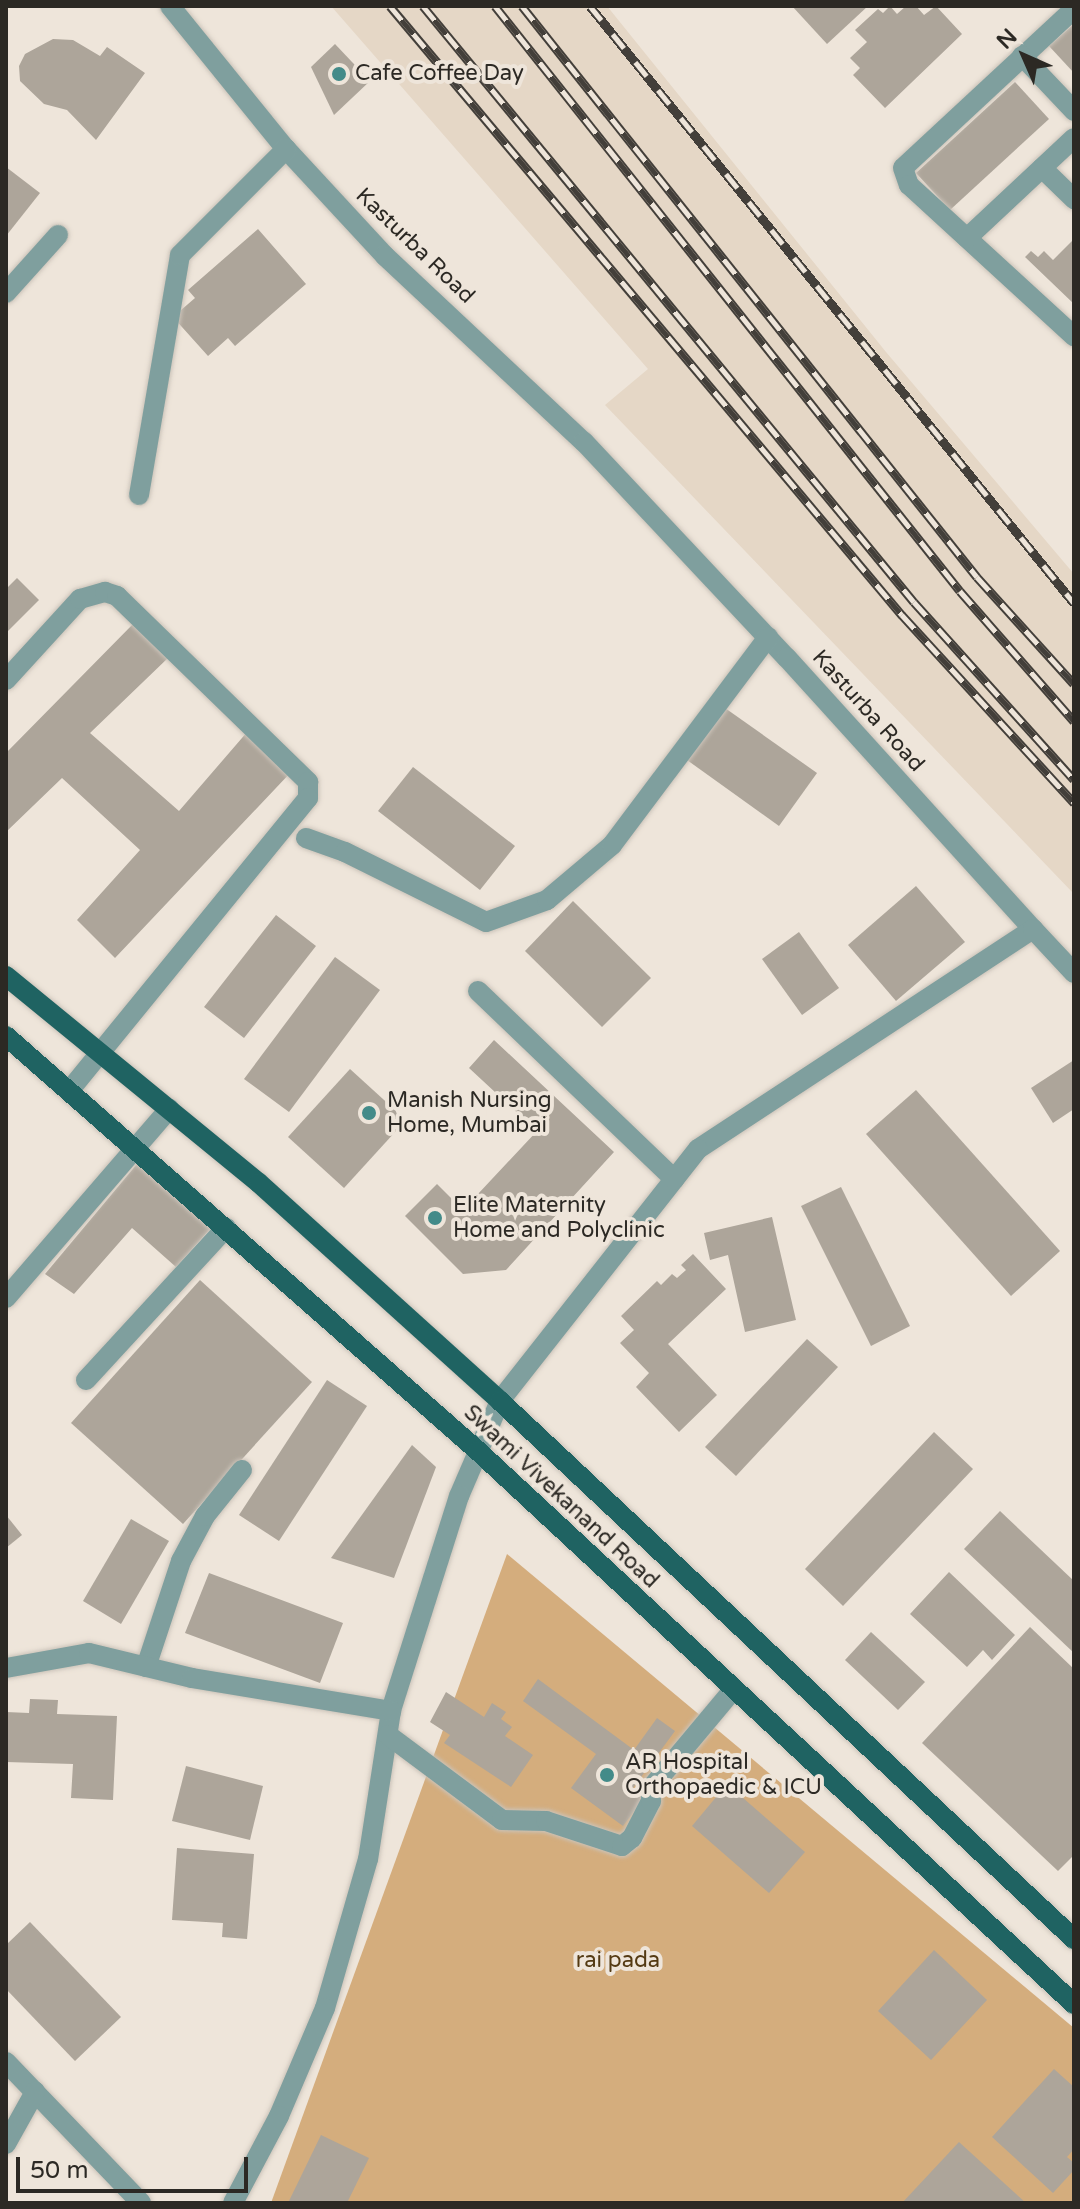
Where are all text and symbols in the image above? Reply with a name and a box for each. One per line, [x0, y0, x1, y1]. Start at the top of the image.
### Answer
north arrow [984, 16, 1064, 96]
text: N [992, 24, 1022, 54]
place label: Cafe Coffee Day [355, 61, 524, 87]
marker: Cafe Coffee Day [330, 65, 348, 83]
street label: Kasturba Road [350, 183, 480, 309]
street label: Kasturba Road [806, 645, 930, 777]
place label: Manish Nursing Home, Mumbai [387, 1087, 552, 1138]
marker: Manish Nursing Home, Mumbai [358, 1102, 380, 1124]
place label: Elite Maternity Home and Polyclinic [453, 1192, 665, 1244]
marker: Elite Maternity Home and Polyclinic [424, 1207, 446, 1229]
street label: Swami Vivekanand Road [458, 1400, 664, 1594]
place label: AR Hospital Orthopaedic & ICU [625, 1749, 822, 1800]
marker: AR Hospital Orthopaedic & ICU [596, 1764, 618, 1786]
park label: rai pada [576, 1948, 660, 1974]
scale bar [20, 2141, 252, 2191]
text: 50 m [30, 2156, 88, 2185]

